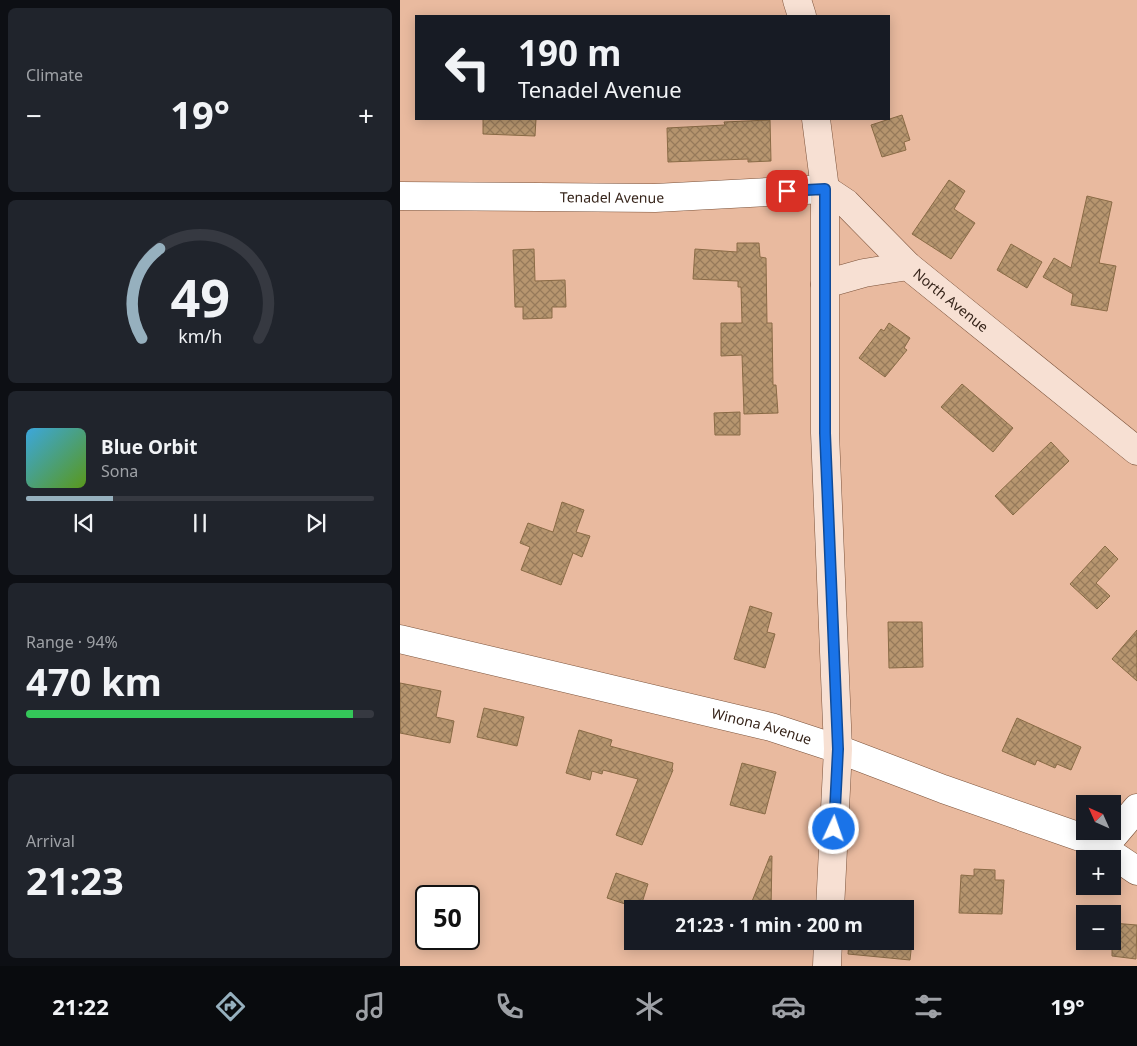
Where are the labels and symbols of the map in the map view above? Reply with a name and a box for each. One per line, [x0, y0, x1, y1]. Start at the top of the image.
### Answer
pin [766, 170, 808, 212]
street label: Tenadel Avenue [560, 187, 665, 207]
street label: North Avenue [909, 264, 993, 336]
street label: Winona Avenue [710, 703, 814, 749]
north arrow [1076, 795, 1121, 840]
position arrow [807, 802, 859, 854]
speed limit sign: 50 [415, 885, 480, 950]

